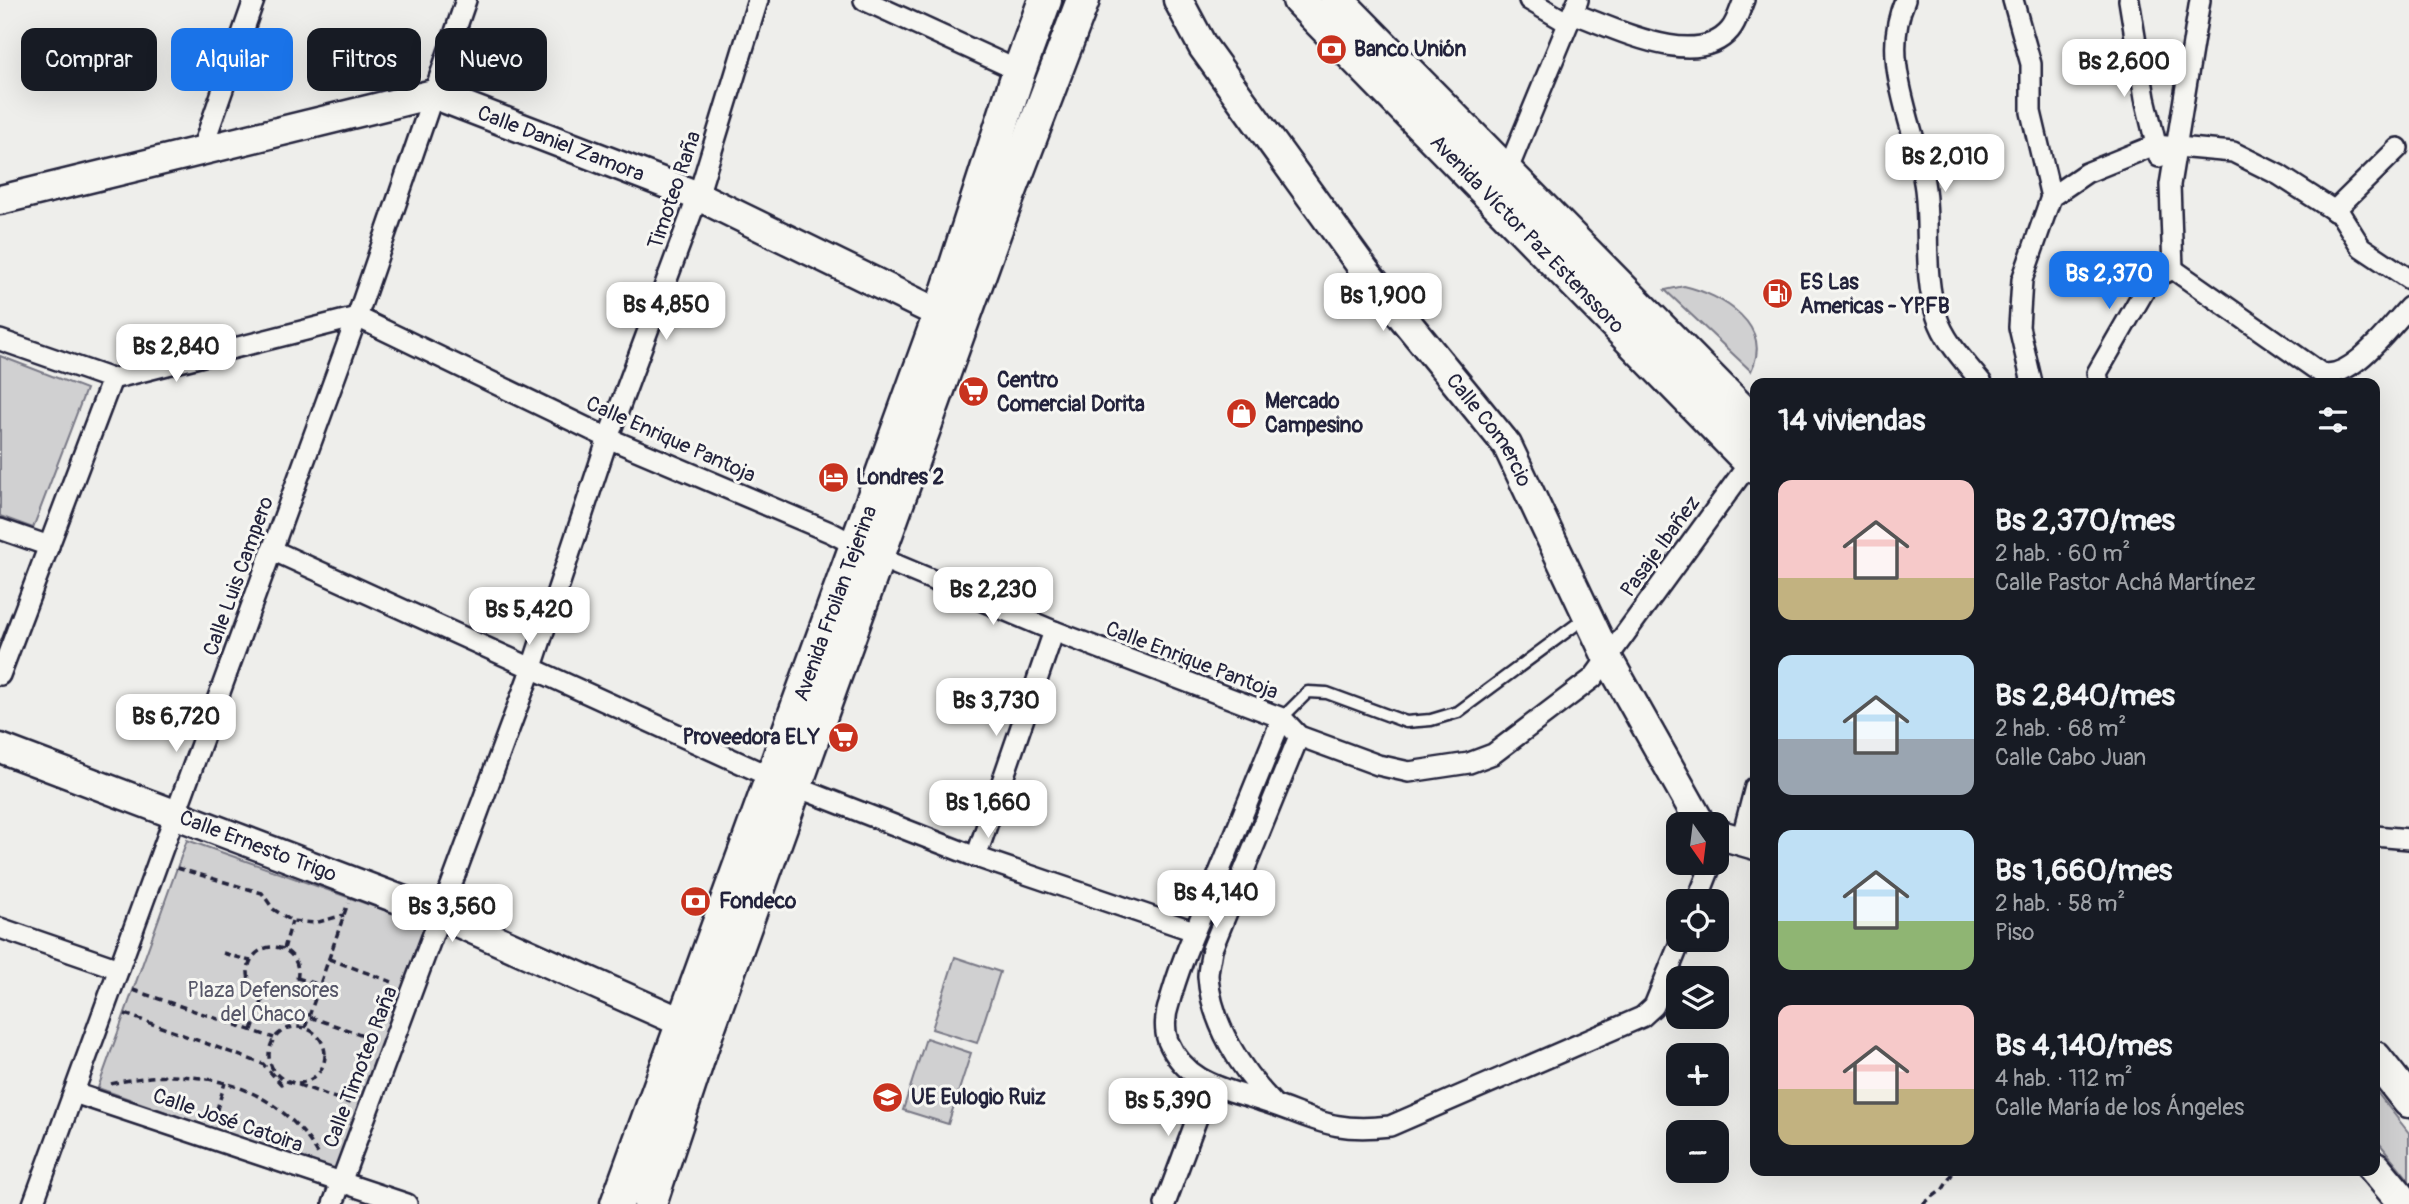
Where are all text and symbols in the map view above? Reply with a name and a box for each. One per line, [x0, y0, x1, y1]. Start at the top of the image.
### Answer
chip: Comprar [21, 28, 157, 91]
chip: Alquilar [171, 28, 293, 91]
chip: Filtros [307, 28, 421, 91]
chip: Nuevo [435, 28, 547, 91]
bank icon: Banco Unión [1314, 32, 1348, 66]
place label: Banco Unión [1354, 36, 1466, 63]
pin: Bs 2,600 [2052, 40, 2196, 99]
text: Bs 2,600 [2078, 47, 2170, 76]
street label: Calle Daniel Zamora [474, 99, 648, 188]
street label: Timoteo Raña [642, 128, 707, 253]
street label: Avenida Víctor Paz Estenssoro [1424, 129, 1630, 339]
pin: Bs 2,010 [1873, 134, 2017, 194]
text: Bs 2,010 [1901, 142, 1989, 171]
pin: Bs 2,370 [2037, 252, 2181, 311]
text: Bs 2,370 [2065, 259, 2153, 288]
place label: ES Las Americas - YPFB [1800, 269, 1950, 320]
pin: Bs 1,900 [1311, 274, 1455, 333]
fuel station icon: ES Las Americas - YPFB [1760, 277, 1794, 311]
text: Bs 1,900 [1340, 281, 1426, 310]
pin: Bs 4,850 [594, 282, 738, 342]
text: Bs 4,850 [622, 290, 710, 319]
pin: Bs 2,840 [104, 324, 248, 384]
text: Bs 2,840 [132, 332, 220, 361]
place label: Centro Comercial Dorita [997, 367, 1145, 418]
street label: Calle Comercio [1440, 368, 1538, 491]
supermarket icon: Centro Comercial Dorita [957, 375, 991, 409]
place label: Mercado Campesino [1265, 388, 1364, 439]
street label: Calle Enrique Pantoja [582, 390, 760, 489]
shop icon: Mercado Campesino [1225, 396, 1259, 430]
icon: filters [2314, 401, 2352, 439]
text: 14 viviendas [1778, 402, 1925, 439]
hotel icon: Londres 2 [816, 460, 850, 494]
place label: Londres 2 [856, 464, 944, 491]
street label: Pasaje Ibañez [1615, 490, 1706, 602]
street label: Calle Luis Campero [197, 493, 280, 660]
street label: Avenida Froilan Tejerina [788, 502, 883, 705]
text: Bs 2,370/mes [1995, 502, 2175, 539]
icon: home [1834, 508, 1918, 592]
text: 2 hab. · 60 m² [1995, 539, 2130, 568]
pin: Bs 2,230 [921, 568, 1065, 627]
text: Calle Pastor Achá Martínez [1995, 568, 2255, 597]
text: Bs 2,230 [949, 575, 1037, 604]
pin: Bs 5,420 [457, 588, 601, 647]
text: Bs 5,420 [485, 595, 573, 624]
street label: Calle Enrique Pantoja [1102, 615, 1282, 706]
text: Bs 2,840/mes [1995, 677, 2175, 714]
pin: Bs 3,730 [924, 678, 1068, 738]
icon: home [1834, 683, 1918, 767]
text: Bs 3,730 [952, 686, 1040, 715]
pin: Bs 6,720 [104, 694, 248, 754]
text: Bs 6,720 [132, 702, 220, 731]
text: 2 hab. · 68 m² [1995, 714, 2126, 743]
supermarket icon: Proveedora ELY [826, 720, 860, 754]
place label: Proveedora ELY [682, 724, 821, 751]
text: Calle Cabo Juan [1995, 743, 2146, 772]
pin: Bs 1,660 [916, 780, 1060, 840]
text: Bs 1,660 [945, 788, 1031, 817]
street label: Calle Ernesto Trigo [175, 804, 340, 888]
north arrow [1666, 812, 1729, 875]
map controls [1666, 812, 1729, 1183]
text: Bs 1,660/mes [1995, 852, 2172, 889]
icon: home [1834, 858, 1918, 942]
pin: Bs 4,140 [1144, 870, 1288, 930]
text: Bs 4,140 [1173, 878, 1259, 907]
pin: Bs 3,560 [380, 884, 524, 944]
bank icon: Fondeco [679, 884, 713, 918]
place label: Fondeco [719, 888, 797, 915]
button: locate [1666, 889, 1729, 952]
text: 2 hab. · 58 m² [1995, 889, 2125, 918]
text: Bs 3,560 [408, 892, 496, 921]
text: Piso [1995, 918, 2034, 947]
button: layers [1666, 966, 1729, 1029]
park label: Plaza Defensores del Chaco [187, 977, 339, 1028]
street label: Calle Timoteo Raña [317, 983, 404, 1152]
text: Bs 4,140/mes [1995, 1027, 2172, 1064]
icon: home [1834, 1033, 1918, 1117]
button: + [1666, 1043, 1729, 1106]
text: 4 hab. · 112 m² [1995, 1064, 2133, 1093]
pin: Bs 5,390 [1096, 1078, 1240, 1138]
school or university icon: UE Eulogio Ruiz [871, 1080, 905, 1114]
street label: Calle José Catoira [149, 1082, 306, 1159]
place label: UE Eulogio Ruiz [911, 1084, 1046, 1111]
text: Bs 5,390 [1125, 1086, 1212, 1115]
text: Calle María de los Ángeles [1995, 1093, 2244, 1122]
button: − [1666, 1120, 1729, 1183]

